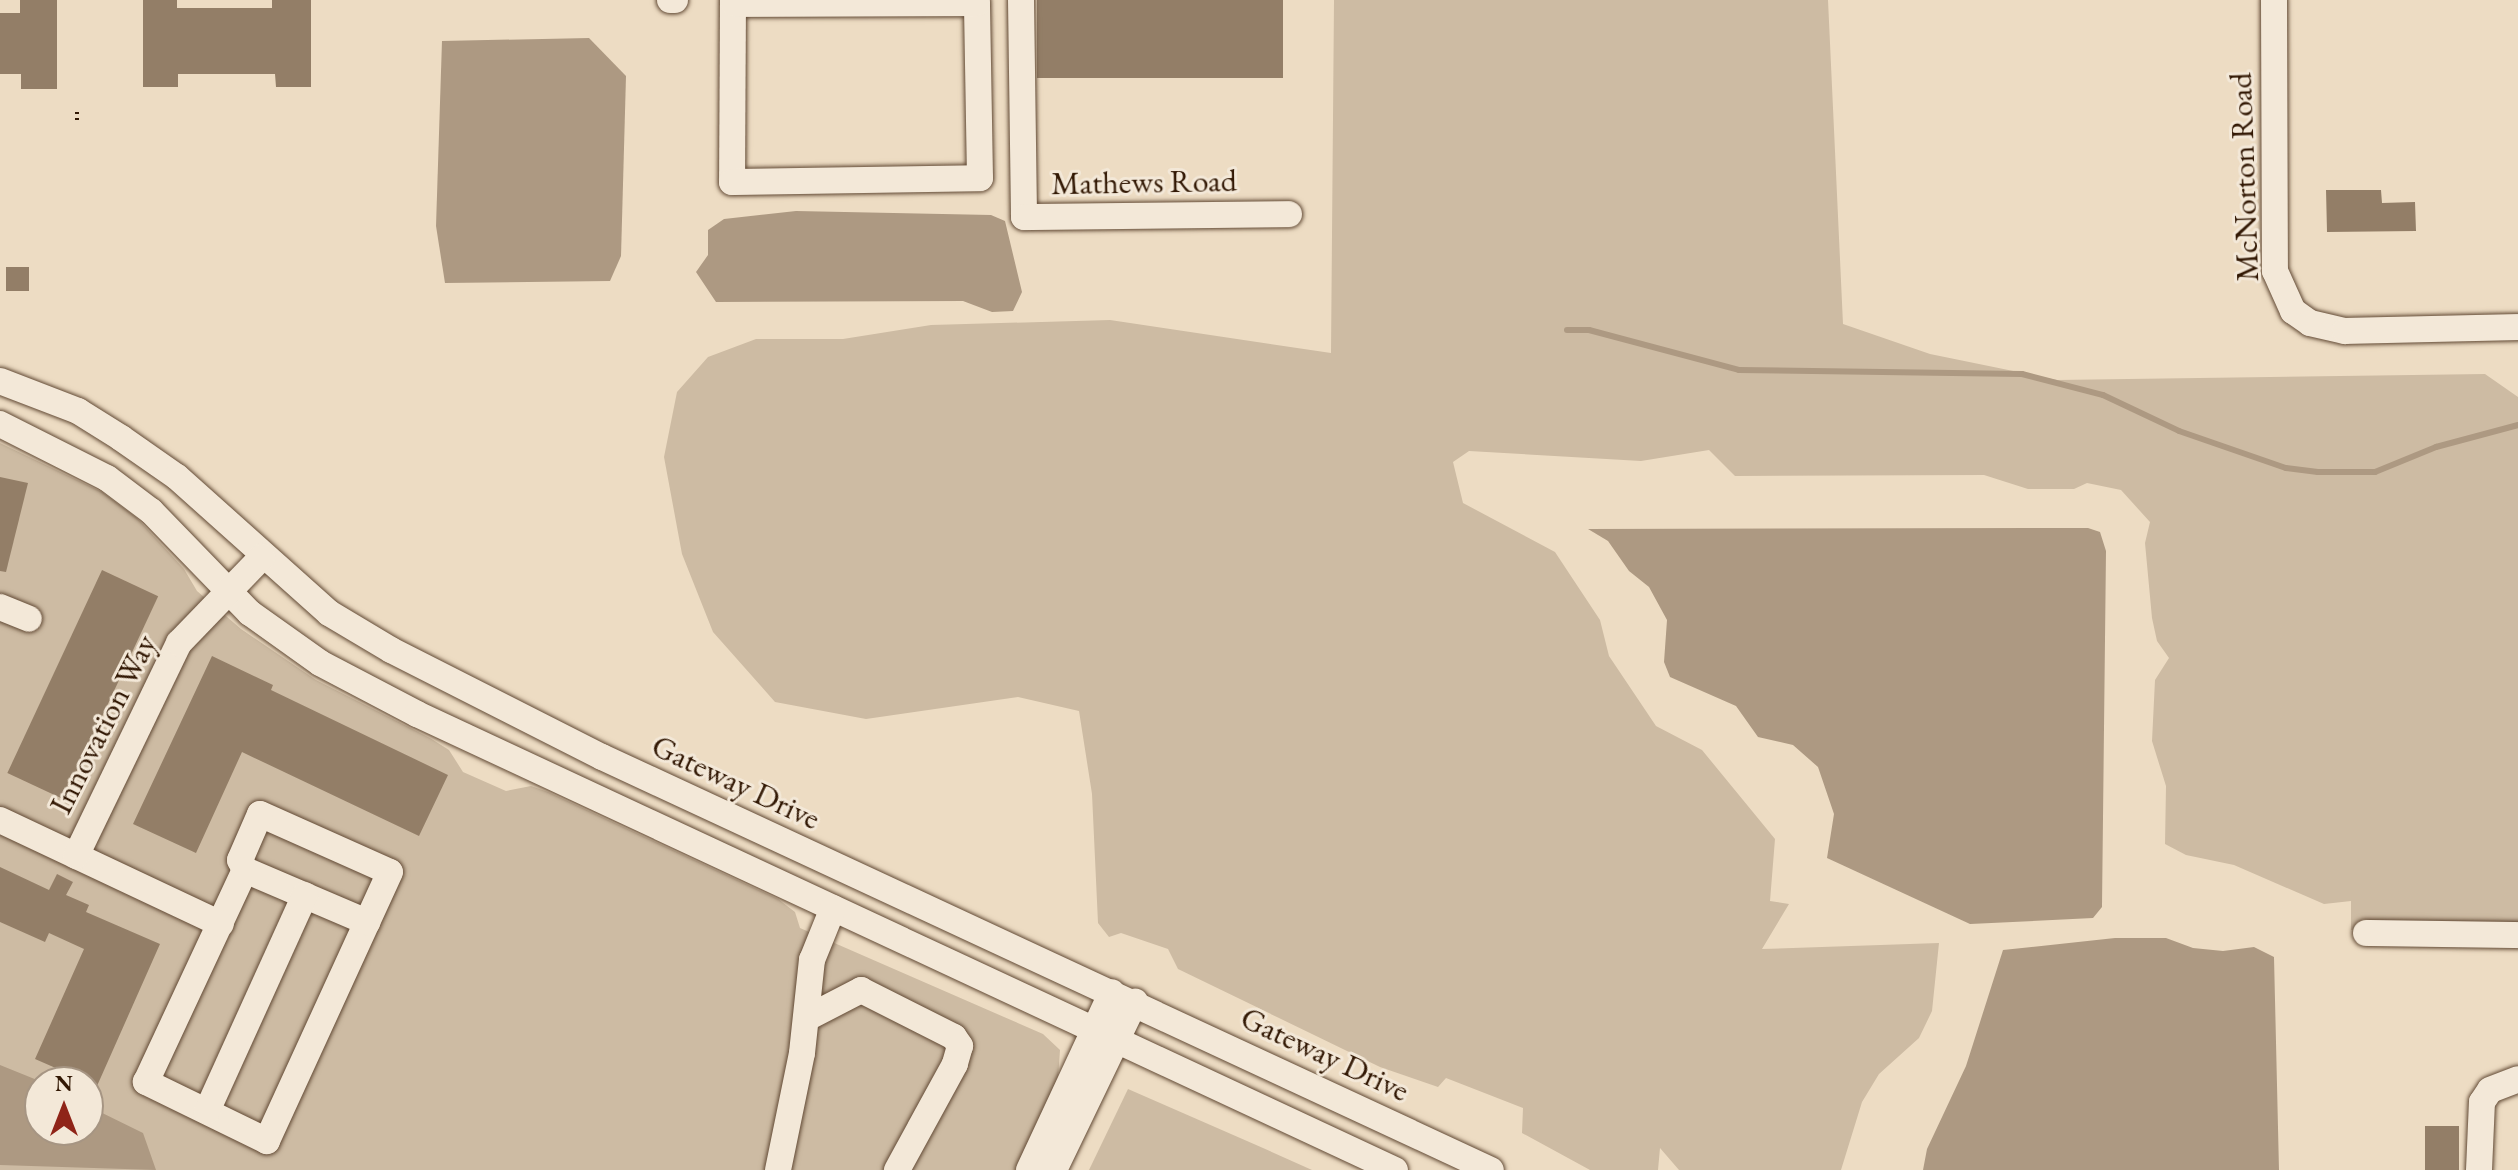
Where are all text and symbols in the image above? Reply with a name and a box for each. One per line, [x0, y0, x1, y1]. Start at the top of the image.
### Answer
street label: McNorton Road [2221, 72, 2267, 282]
street label: Mathews Road [1051, 161, 1237, 203]
street label: Innovation Way [41, 628, 165, 820]
street label: Gateway Drive [646, 726, 826, 838]
street label: Gateway Drive [1235, 998, 1415, 1110]
north arrow [24, 1066, 104, 1146]
text: N [55, 1069, 73, 1098]

